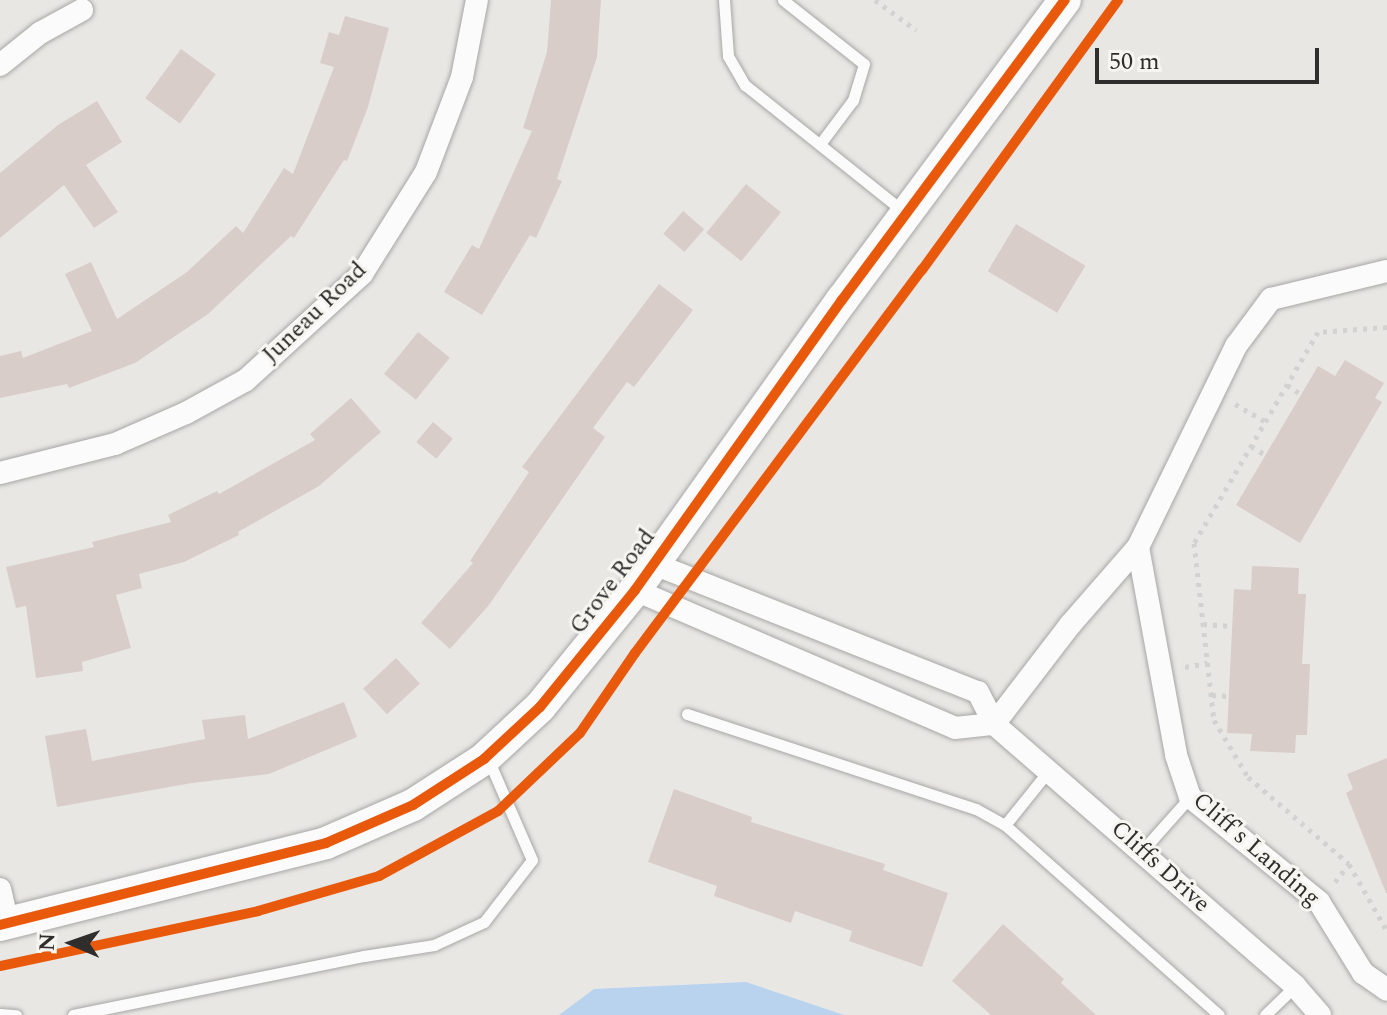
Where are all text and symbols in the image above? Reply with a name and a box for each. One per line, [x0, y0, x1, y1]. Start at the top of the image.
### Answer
scale bar [1099, 32, 1323, 82]
text: 50 m [1109, 44, 1160, 80]
street label: Juneau Road [257, 256, 373, 370]
street label: Grove Road [564, 524, 662, 640]
street label: Cliff's Landing [1186, 787, 1326, 913]
street label: Cliffs Drive [1104, 815, 1216, 919]
north arrow [32, 903, 112, 983]
text: N [31, 933, 64, 952]

